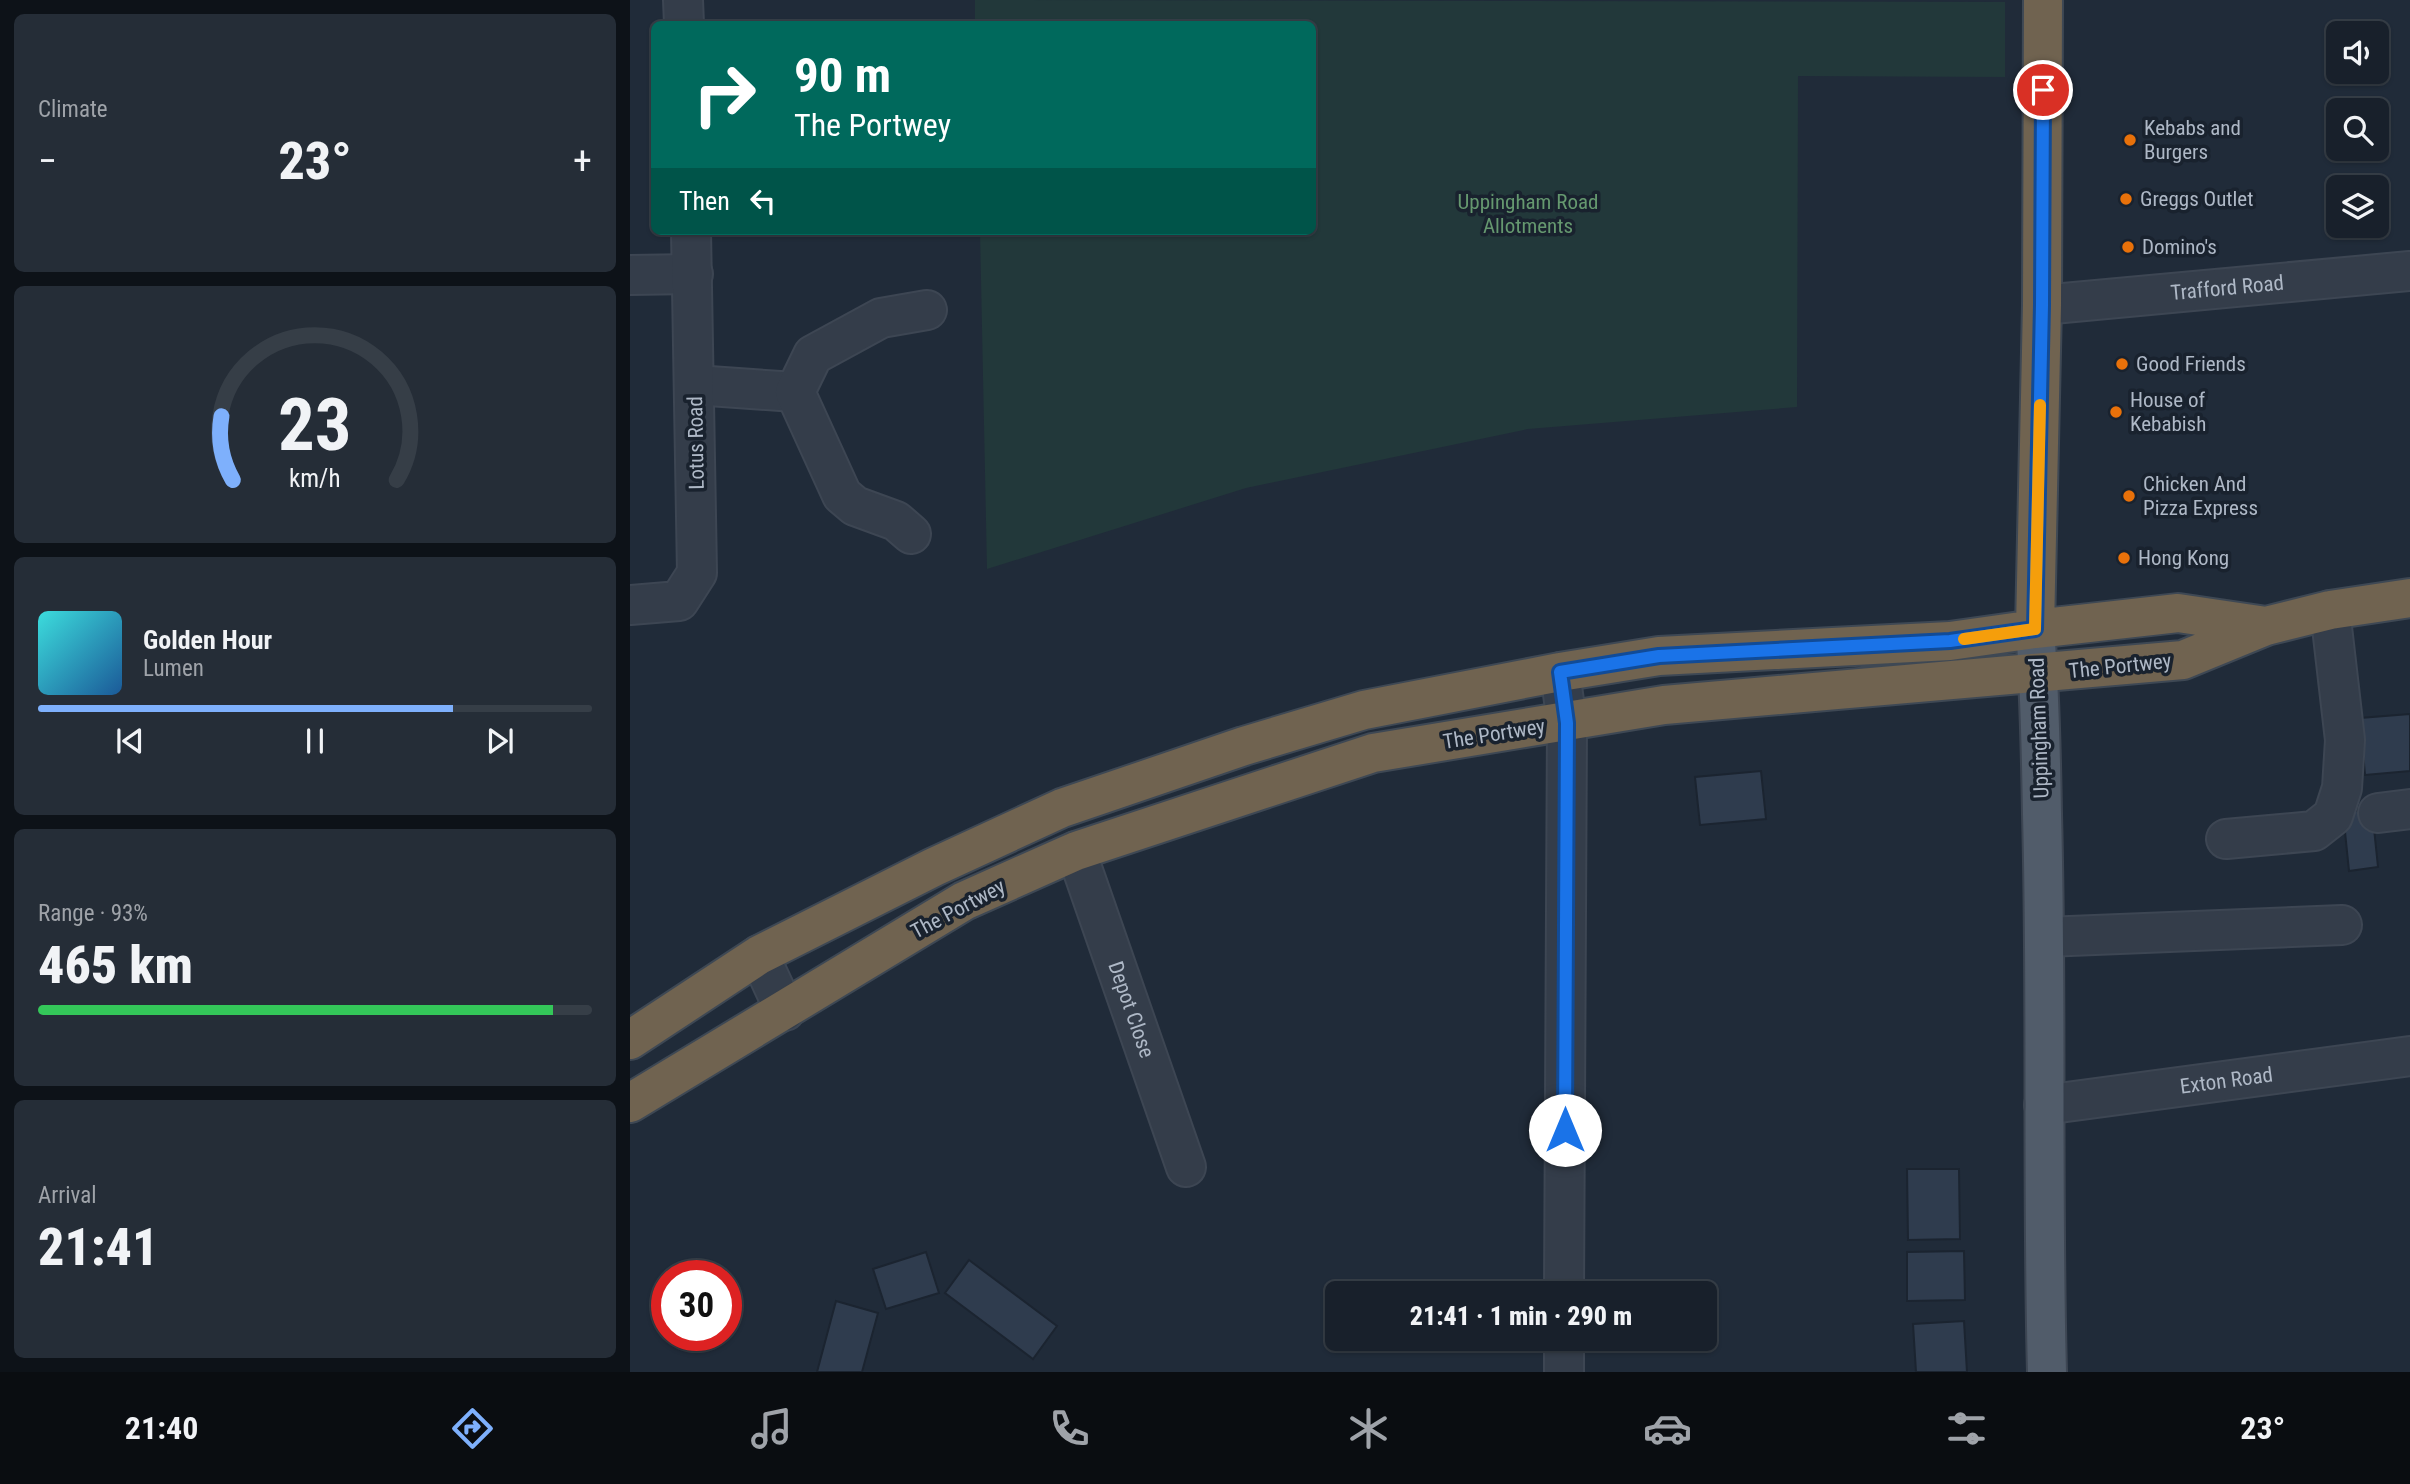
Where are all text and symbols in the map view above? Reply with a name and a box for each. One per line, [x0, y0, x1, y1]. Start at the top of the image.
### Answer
map controls [2326, 21, 2389, 238]
button: sound [2326, 21, 2389, 84]
text: 90 m [794, 47, 891, 104]
icon: right [679, 49, 770, 140]
pin [2013, 60, 2073, 120]
icon: arrive [2024, 71, 2062, 109]
text: Climate [38, 96, 108, 123]
button: search [2326, 98, 2389, 161]
text: The Portwey [794, 106, 951, 144]
place label: Kebabs and Burgers [2144, 116, 2241, 164]
text: 23° [278, 131, 352, 192]
marker: Kebabs and Burgers [2122, 132, 2138, 148]
text: − [38, 139, 57, 183]
text: + [573, 139, 592, 183]
button: layers [2326, 175, 2389, 238]
icon: left [744, 182, 782, 220]
text: Then [679, 186, 730, 216]
place label: Greggs Outlet [2140, 187, 2253, 211]
park label: Uppingham Road Allotments [1458, 190, 1598, 238]
marker: Greggs Outlet [2118, 191, 2134, 207]
place label: Domino's [2142, 235, 2217, 259]
marker: Domino's [2120, 239, 2136, 255]
street label: Trafford Road [2169, 271, 2285, 305]
place label: Good Friends [2136, 352, 2246, 376]
marker: Good Friends [2114, 356, 2130, 372]
text: 23 [278, 383, 352, 469]
place label: House of Kebabish [2130, 388, 2206, 436]
street label: Lotus Road [683, 396, 709, 490]
marker: House of Kebabish [2108, 404, 2124, 420]
text: km/h [289, 464, 341, 493]
place label: Chicken And Pizza Express [2143, 472, 2258, 520]
marker: Chicken And Pizza Express [2121, 488, 2137, 504]
place label: Hong Kong [2138, 546, 2229, 570]
marker: Hong Kong [2116, 550, 2132, 566]
text: Golden Hour [143, 625, 272, 655]
street label: The Portwey [2068, 649, 2173, 683]
text: Lumen [143, 655, 204, 682]
street label: Uppingham Road [2025, 657, 2053, 799]
street label: The Portwey [1441, 714, 1547, 754]
icon: previous [111, 722, 149, 760]
icon: pause [296, 722, 334, 760]
icon: next [481, 722, 519, 760]
street label: The Portwey [907, 874, 1009, 944]
text: Range · 93% [38, 900, 148, 927]
text: 465 km [38, 935, 193, 996]
street label: Depot Close [1103, 958, 1159, 1061]
street label: Exton Road [2178, 1062, 2274, 1099]
position arrow [1528, 1093, 1602, 1167]
text: Arrival [38, 1182, 97, 1209]
text: 21:41 [38, 1217, 158, 1278]
speed limit sign: 30 [651, 1260, 742, 1351]
text: 21:41 · 1 min · 290 m [1410, 1301, 1632, 1331]
icon: directions [448, 1404, 497, 1453]
icon: music [747, 1404, 796, 1453]
icon: phone [1045, 1404, 1094, 1453]
icon: climate [1344, 1404, 1393, 1453]
icon: car [1643, 1404, 1692, 1453]
icon: filters [1942, 1404, 1991, 1453]
text: 21:40 [125, 1409, 198, 1447]
text: 23° [2240, 1409, 2285, 1447]

